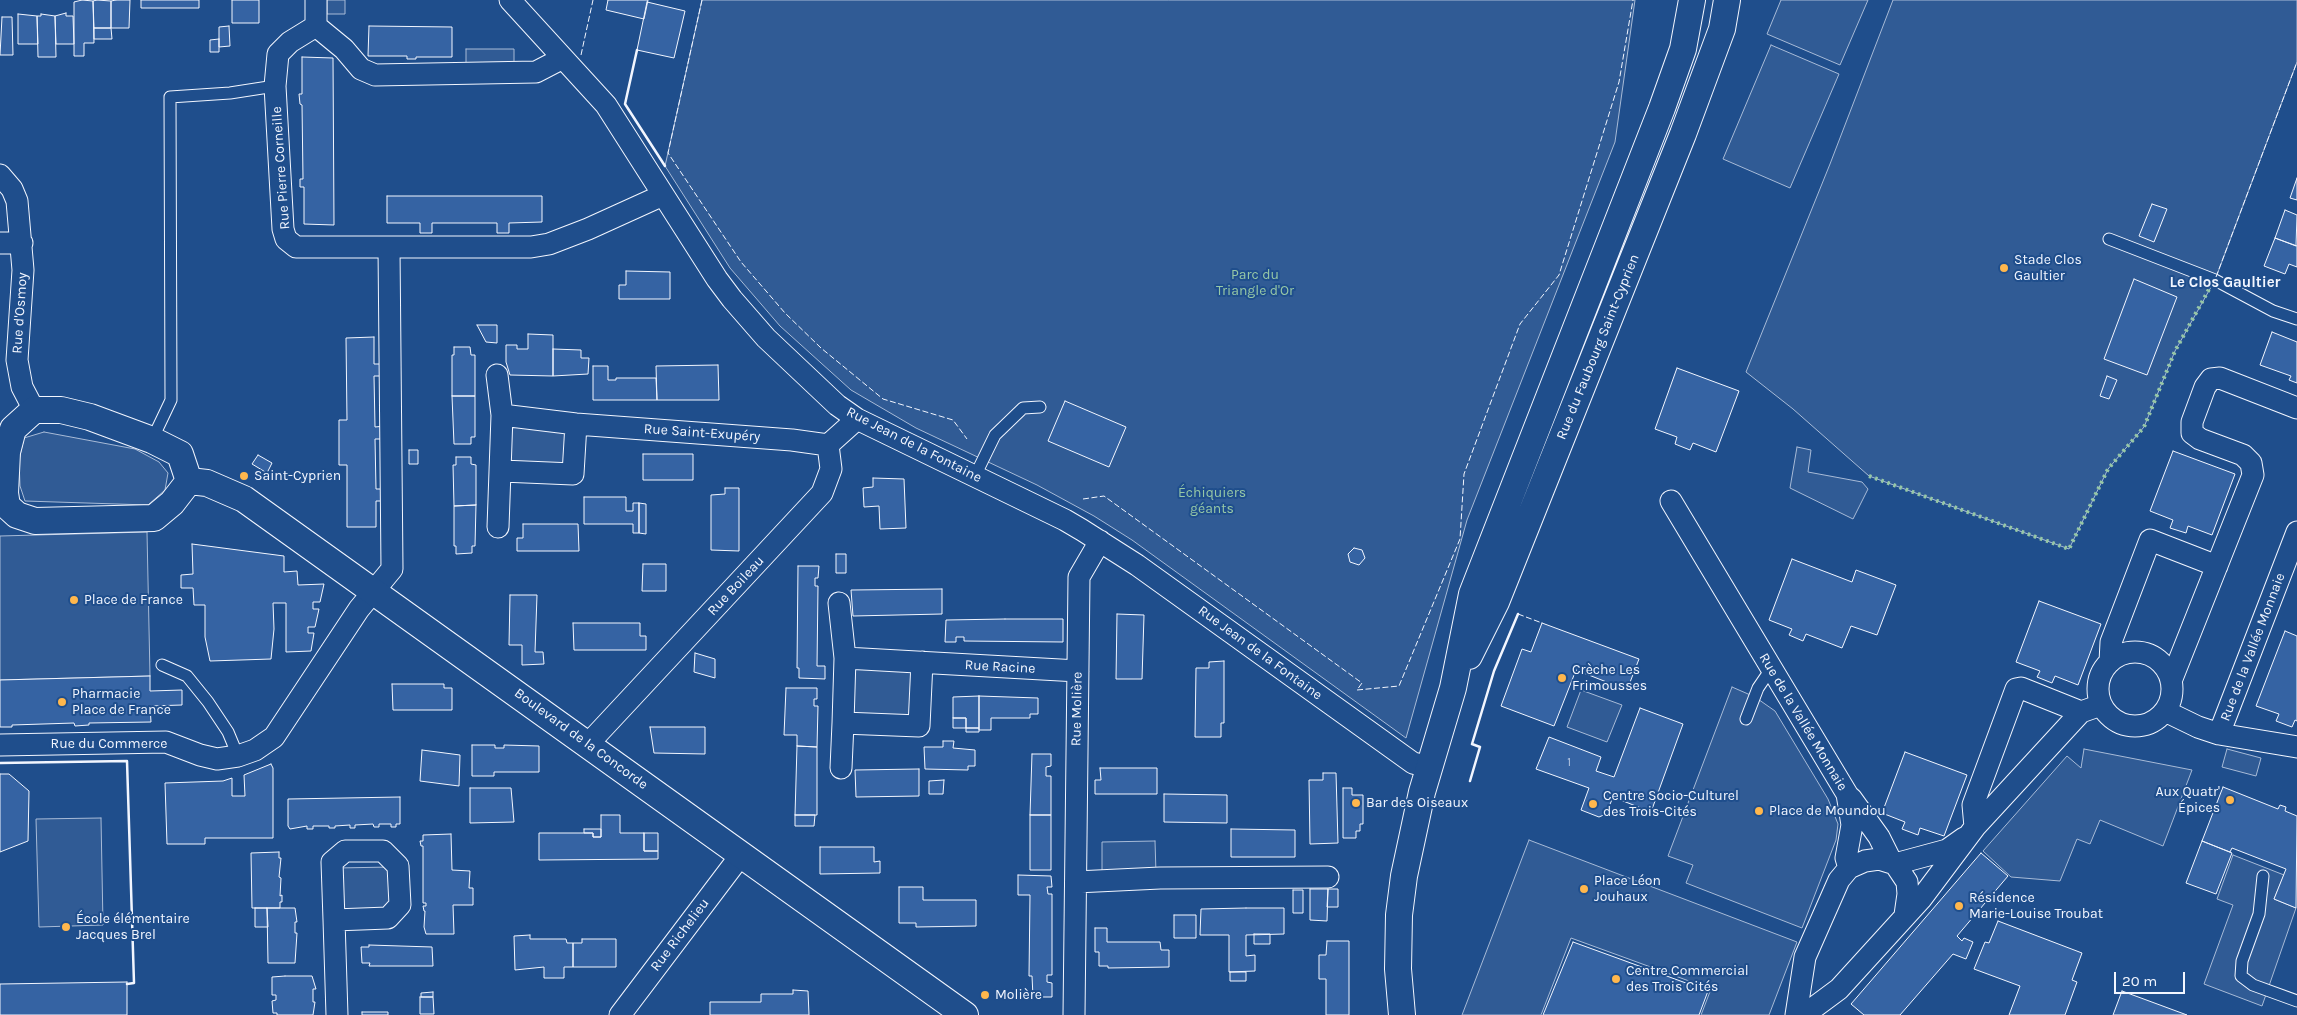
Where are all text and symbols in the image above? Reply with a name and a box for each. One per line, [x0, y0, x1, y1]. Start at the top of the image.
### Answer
street label: Rue Pierre Corneille [268, 106, 294, 230]
street label: Rue du Faubourg Saint-Cyprien [1553, 252, 1643, 442]
place label: Stade Clos Gaultier [2014, 252, 2082, 284]
marker: Stade Clos Gaultier [1998, 262, 2010, 274]
park label: Parc du Triangle d'Or [1216, 267, 1294, 300]
street label: Rue d'Osmoy [9, 272, 31, 354]
district label: Le Clos Gaultier [2170, 274, 2280, 292]
street label: Rue Jean de la Fontaine [844, 404, 984, 486]
street label: Rue Saint-Exupéry [643, 421, 761, 445]
place label: Saint-Cyprien [254, 468, 341, 484]
marker: Saint-Cyprien [238, 470, 250, 482]
park label: Échiquiers géants [1178, 485, 1246, 518]
street label: Rue Boileau [704, 553, 768, 619]
street label: Rue de la Vallée Monnaie [2217, 570, 2289, 724]
place label: Place de France [84, 592, 183, 608]
marker: Place de France [68, 594, 80, 606]
street label: Rue Jean de la Fontaine [1195, 602, 1325, 704]
street label: Rue de la Vallée Monnaie [1755, 650, 1851, 794]
street label: Rue Racine [964, 657, 1036, 677]
place label: Crèche Les Frimousses [1572, 662, 1647, 694]
street label: Rue Molière [1068, 672, 1086, 746]
marker: Crèche Les Frimousses [1556, 672, 1568, 684]
street label: Boulevard de la Concorde [511, 685, 651, 793]
place label: Pharmacie Place de France [72, 686, 171, 719]
marker: Pharmacie Place de France [56, 696, 68, 708]
street label: Rue du Commerce [51, 736, 167, 752]
house number: 1 [1567, 756, 1571, 770]
place label: Aux Quatr' Épices [2155, 784, 2220, 816]
place label: Centre Socio-Culturel des Trois-Cités [1603, 788, 1739, 820]
marker: Aux Quatr' Épices [2224, 794, 2236, 806]
place label: Bar des Oiseaux [1366, 795, 1468, 811]
marker: Bar des Oiseaux [1350, 797, 1362, 809]
marker: Centre Socio-Culturel des Trois-Cités [1587, 798, 1599, 810]
place label: Place de Moundou [1769, 803, 1886, 819]
marker: Place de Moundou [1753, 805, 1765, 817]
place label: Place Léon Jouhaux [1594, 873, 1661, 906]
marker: Place Léon Jouhaux [1578, 883, 1590, 895]
place label: Résidence Marie-Louise Troubat [1969, 890, 2103, 922]
street label: Rue Richelieu [647, 895, 713, 975]
marker: Résidence Marie-Louise Troubat [1953, 900, 1965, 912]
place label: École élémentaire Jacques Brel [76, 911, 190, 944]
marker: École élémentaire Jacques Brel [60, 921, 72, 933]
scale bar [2117, 962, 2188, 994]
place label: Centre Commercial des Trois Cités [1626, 963, 1749, 996]
text: 20 m [2122, 972, 2157, 990]
marker: Centre Commercial des Trois Cités [1610, 973, 1622, 985]
place label: Molière [995, 987, 1042, 1003]
marker: Molière [979, 989, 991, 1001]

